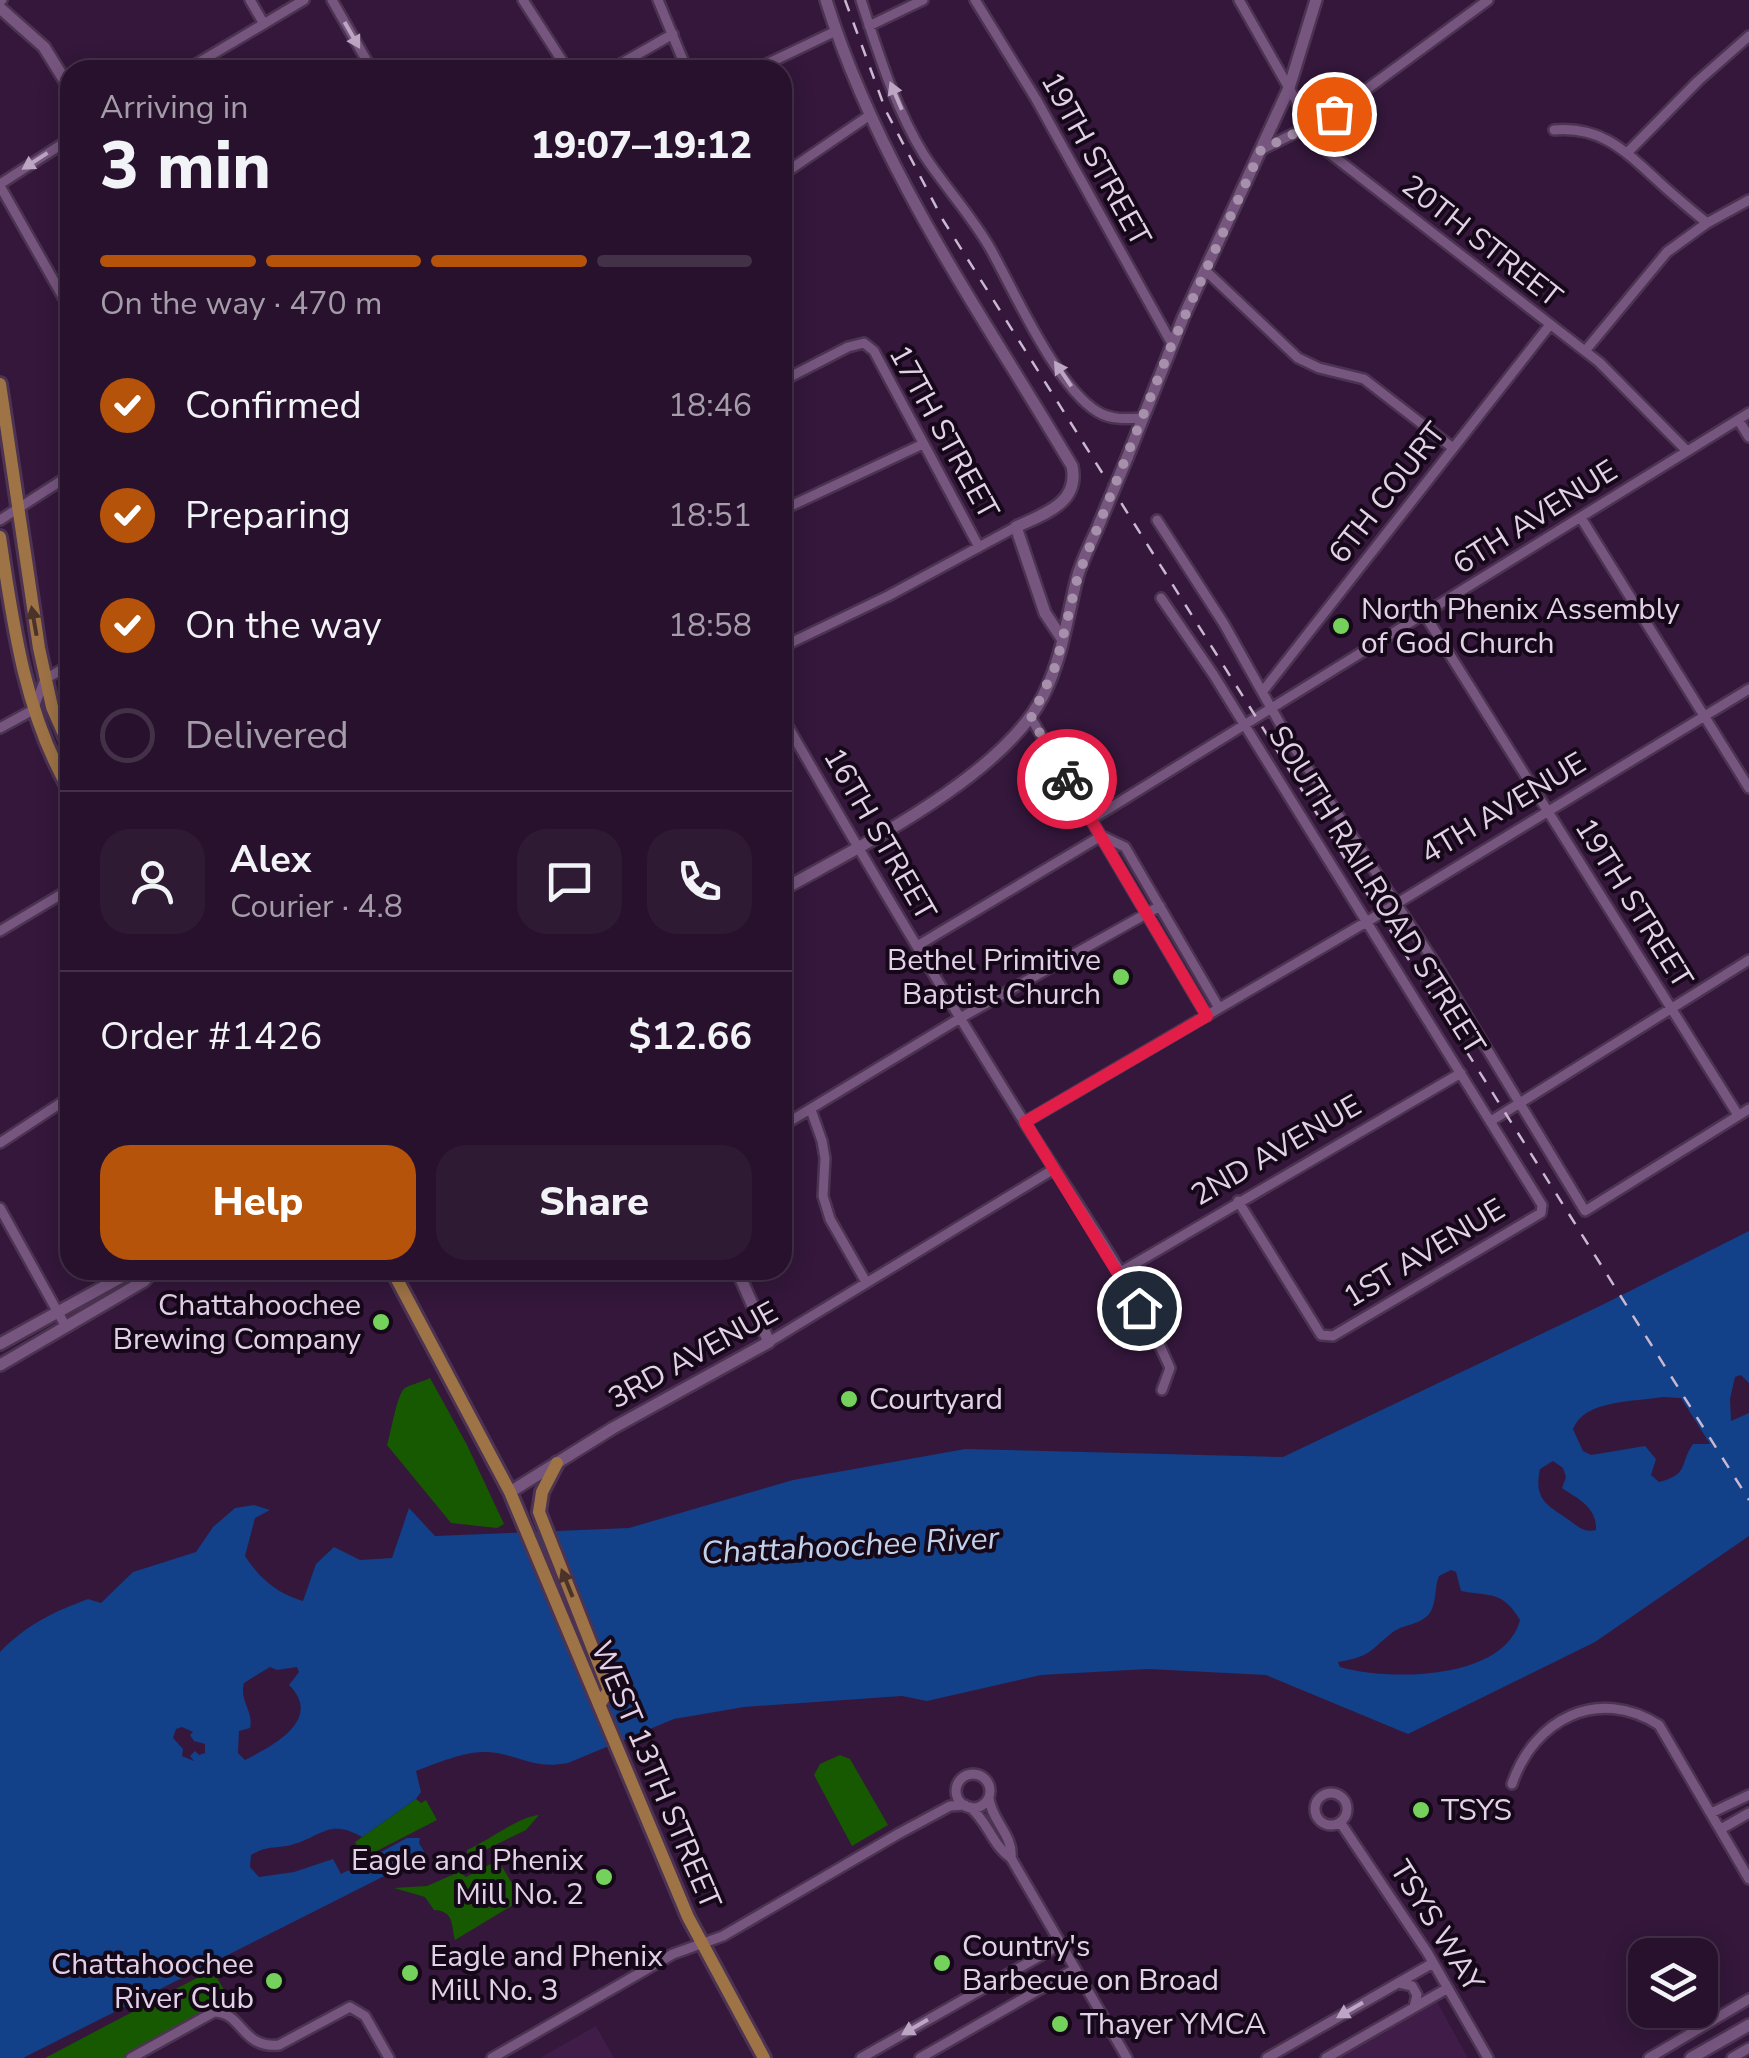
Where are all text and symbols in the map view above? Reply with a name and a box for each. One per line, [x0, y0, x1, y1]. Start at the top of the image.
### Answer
one-way arrow [343, 21, 361, 49]
street label: 19TH STREET [1031, 65, 1160, 254]
pin [1292, 72, 1377, 157]
one-way arrow [888, 81, 904, 111]
text: Arriving in [100, 86, 248, 129]
icon: bag [1307, 87, 1362, 142]
text: 19:07–19:12 [531, 120, 752, 171]
text: 3 min [100, 122, 271, 211]
one-way arrow [21, 152, 49, 170]
street label: 20TH STREET [1393, 166, 1571, 317]
text: On the way · 470 m [100, 282, 382, 325]
street label: 17TH STREET [879, 338, 1008, 527]
one-way arrow [1054, 361, 1073, 388]
icon: check [100, 378, 155, 433]
text: Confirmed [185, 380, 362, 431]
text: 18:46 [668, 384, 752, 427]
street label: 6TH COURT [1319, 414, 1455, 572]
street label: 6TH AVENUE [1445, 451, 1625, 584]
icon: check [100, 488, 155, 543]
text: Preparing [185, 490, 351, 541]
text: 18:51 [668, 494, 752, 537]
place label: North Phenix Assembly of God Church [1361, 589, 1680, 664]
icon: check [100, 598, 155, 653]
text: On the way [185, 600, 381, 651]
text: 18:58 [668, 604, 752, 647]
one-way arrow [26, 605, 41, 637]
marker: North Phenix Assembly of God Church [1330, 615, 1352, 637]
text: Delivered [185, 710, 349, 761]
street label: SOUTH RAILROAD STREET [1258, 718, 1495, 1063]
courier [1017, 729, 1117, 829]
street label: 16TH STREET [813, 740, 946, 928]
street label: 4TH AVENUE [1413, 743, 1594, 874]
icon: bike [1040, 752, 1095, 807]
street label: 19TH STREET [1565, 810, 1702, 996]
button: person [100, 829, 205, 934]
button: chat [517, 829, 622, 934]
button: phone [647, 829, 752, 934]
text: Alex [230, 834, 311, 885]
text: Courier · 4.8 [230, 885, 403, 928]
place label: Bethel Primitive Baptist Church [887, 940, 1101, 1015]
marker: Bethel Primitive Baptist Church [1110, 966, 1132, 988]
text: Order #1426 [100, 1011, 322, 1062]
text: $12.66 [629, 1011, 752, 1062]
street label: 2ND AVENUE [1184, 1085, 1369, 1216]
button: Help [100, 1145, 416, 1260]
button: Share [436, 1145, 752, 1260]
street label: 1ST AVENUE [1336, 1189, 1513, 1318]
pin [1097, 1266, 1182, 1351]
icon: home [1112, 1281, 1167, 1336]
place label: Chattahoochee Brewing Company [113, 1285, 362, 1360]
street label: 3RD AVENUE [601, 1292, 785, 1419]
marker: Chattahoochee Brewing Company [370, 1311, 392, 1333]
place label: Courtyard [869, 1379, 1003, 1420]
marker: Courtyard [838, 1388, 860, 1410]
water label: Chattahoochee River [700, 1516, 1002, 1575]
one-way arrow [558, 1568, 574, 1598]
street label: WEST 13TH STREET [581, 1635, 731, 1915]
place label: TSYS [1441, 1790, 1512, 1831]
marker: TSYS [1410, 1799, 1432, 1821]
place label: Eagle and Phenix Mill No. 2 [351, 1840, 584, 1915]
street label: TSYS WAY [1380, 1853, 1494, 2001]
marker: Eagle and Phenix Mill No. 2 [593, 1866, 615, 1888]
place label: Country's Barbecue on Broad [962, 1926, 1219, 2001]
place label: Eagle and Phenix Mill No. 3 [430, 1936, 663, 2011]
map controls [1628, 1938, 1718, 2028]
button: layers [1628, 1938, 1718, 2028]
place label: Chattahoochee River Club [51, 1944, 254, 2019]
marker: Country's Barbecue on Broad [931, 1952, 953, 1974]
marker: Eagle and Phenix Mill No. 3 [399, 1962, 421, 1984]
marker: Chattahoochee River Club [263, 1970, 285, 1992]
one-way arrow [1336, 2001, 1364, 2019]
place label: Thayer YMCA [1080, 2004, 1266, 2045]
marker: Thayer YMCA [1049, 2013, 1071, 2035]
one-way arrow [901, 2018, 930, 2035]

